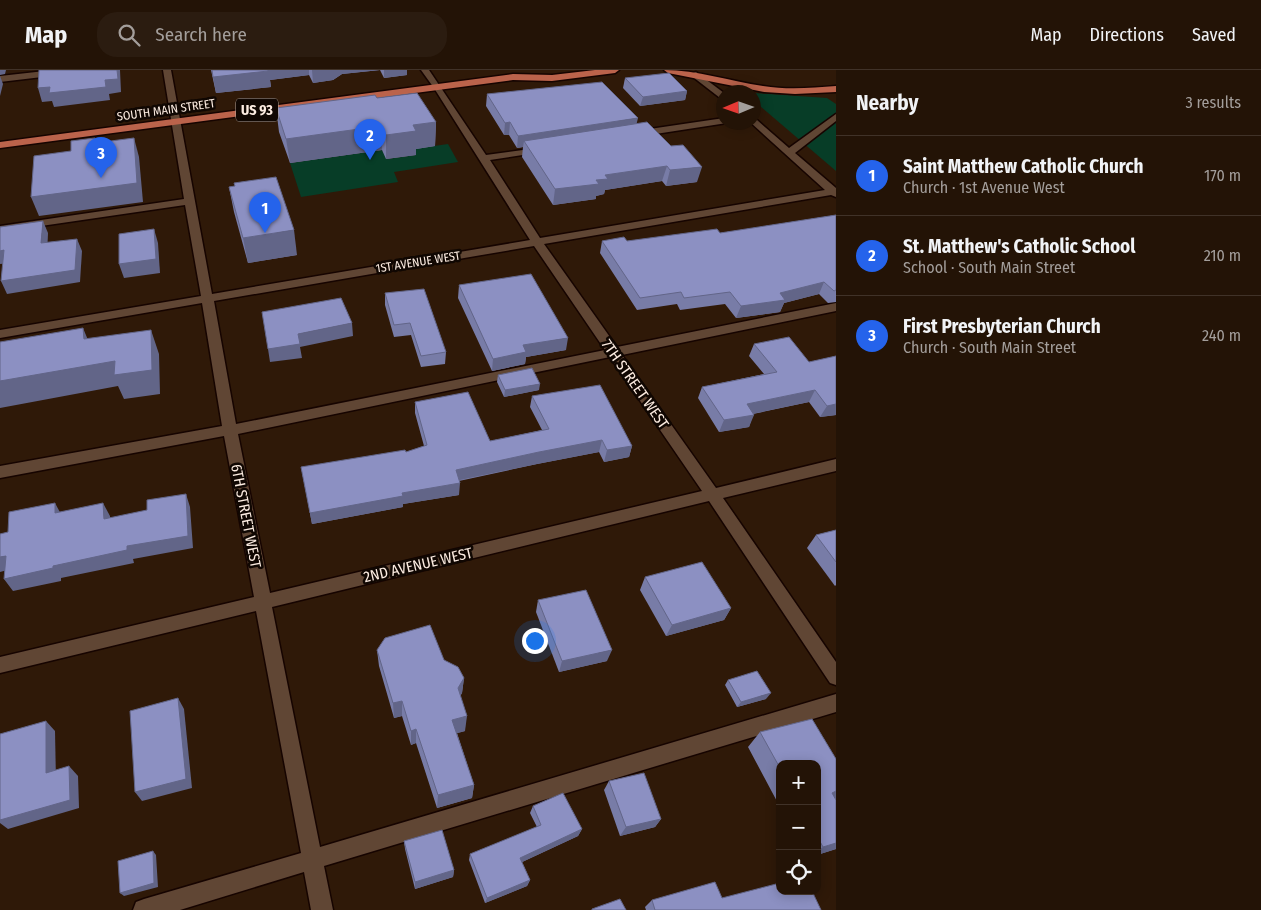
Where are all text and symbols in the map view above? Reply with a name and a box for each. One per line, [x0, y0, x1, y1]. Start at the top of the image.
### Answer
search box [97, 12, 447, 57]
text: Map [25, 21, 67, 49]
icon: search [115, 21, 143, 49]
text: Search here [155, 23, 247, 46]
text: Map [1030, 24, 1062, 46]
text: Directions [1090, 24, 1164, 46]
text: Saved [1192, 24, 1236, 46]
north arrow [716, 85, 761, 130]
text: Nearby [856, 90, 918, 116]
text: 3 results [1185, 93, 1241, 112]
street label: SOUTH MAIN STREET [116, 96, 216, 124]
road number: US 93 [236, 98, 278, 122]
pin: 2 [354, 119, 386, 160]
pin: 3 [85, 137, 117, 178]
text: Saint Matthew Catholic Church [903, 155, 1144, 178]
text: 1 [869, 166, 875, 185]
text: 170 m [1204, 166, 1241, 185]
text: Church · 1st Avenue West [903, 178, 1065, 197]
pin: 1 [249, 192, 281, 233]
text: St. Matthew's Catholic School [903, 235, 1135, 258]
text: 2 [868, 246, 876, 265]
text: 210 m [1204, 246, 1241, 265]
street label: 1ST AVENUE WEST [375, 248, 462, 276]
text: School · South Main Street [903, 258, 1075, 277]
text: First Presbyterian Church [903, 315, 1101, 338]
text: 3 [868, 326, 876, 345]
text: 240 m [1202, 326, 1241, 345]
street label: 7TH STREET WEST [598, 336, 672, 432]
text: Church · South Main Street [903, 338, 1076, 357]
street label: 6TH STREET WEST [227, 463, 265, 569]
street label: 2ND AVENUE WEST [362, 544, 474, 586]
your location [522, 628, 548, 654]
map controls [776, 760, 821, 895]
button: + [776, 760, 821, 805]
button: − [776, 805, 821, 850]
button: locate [776, 850, 821, 895]

